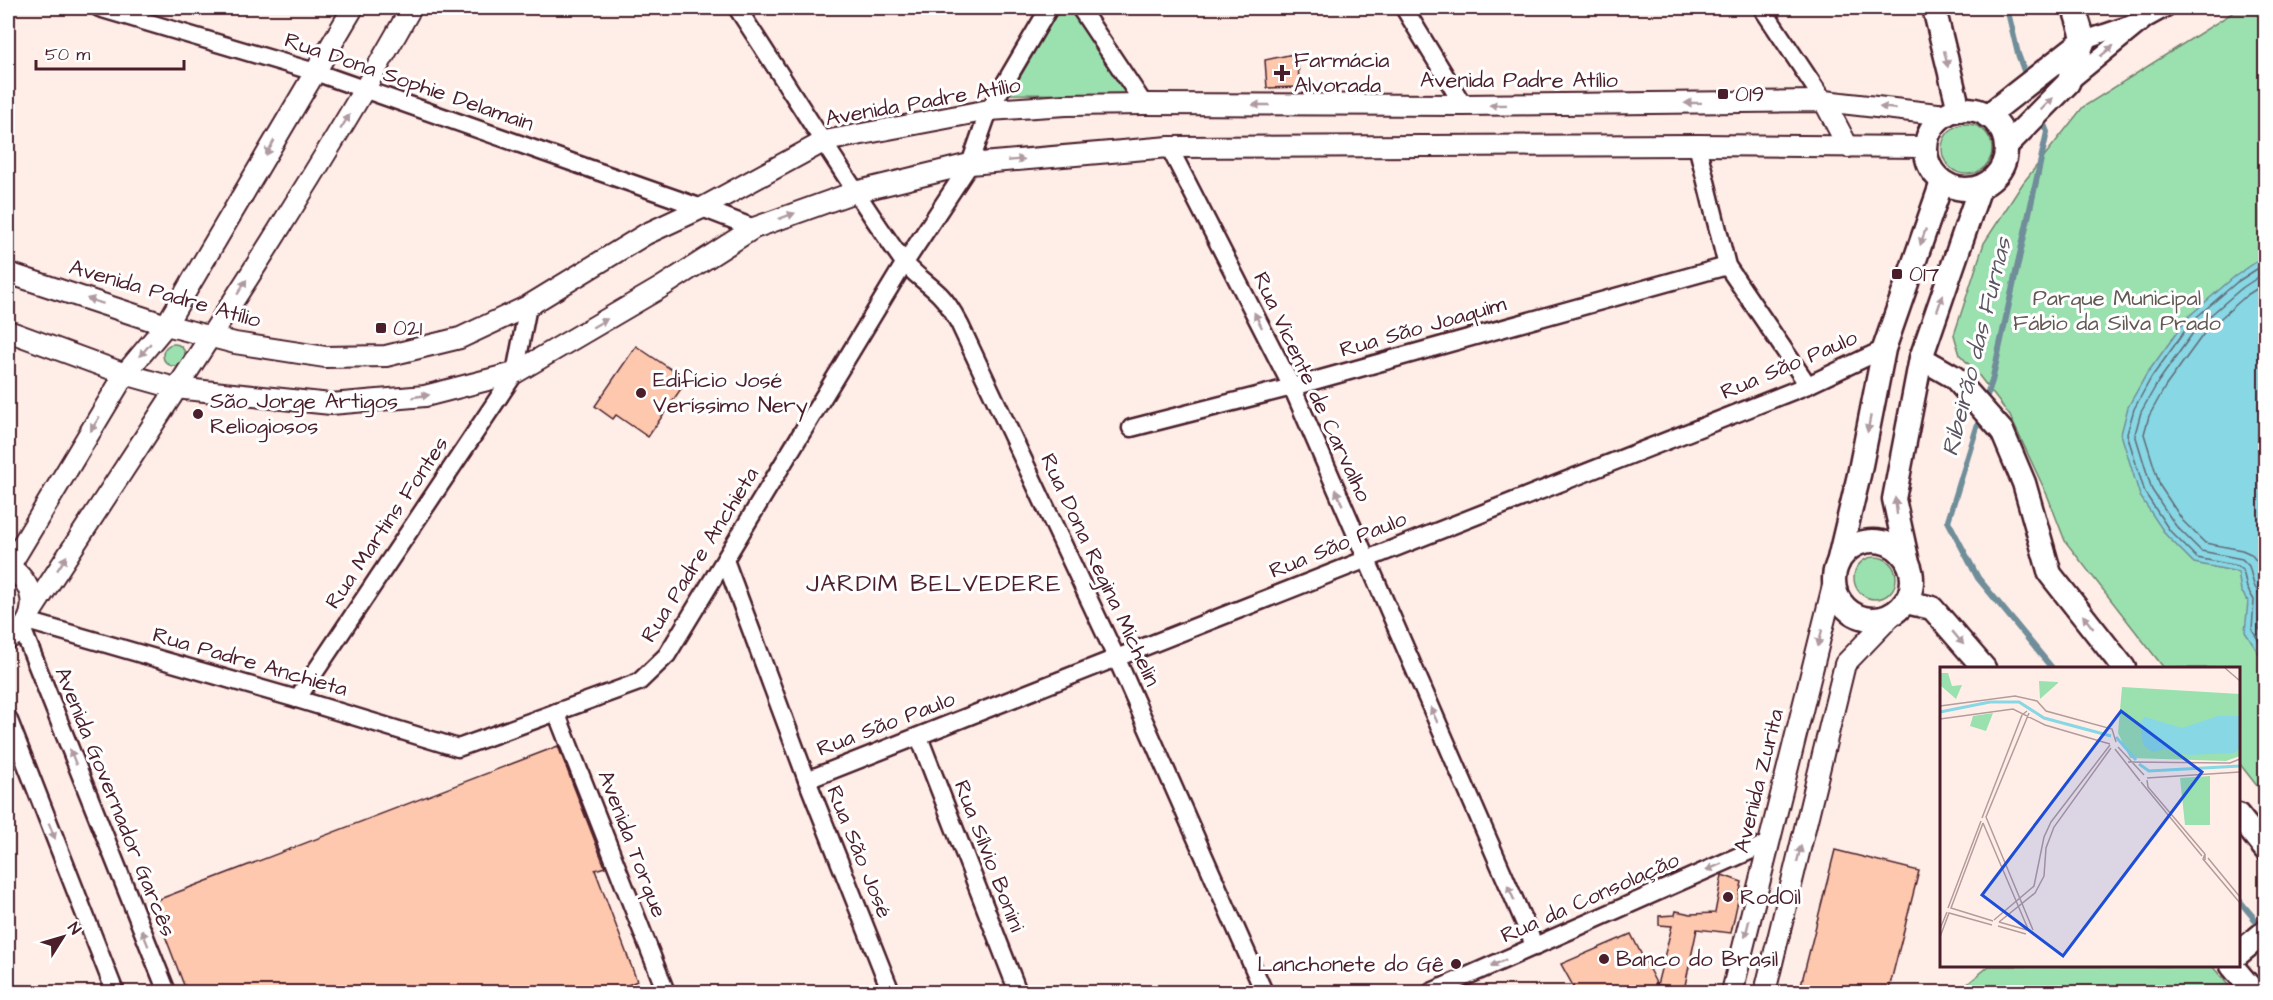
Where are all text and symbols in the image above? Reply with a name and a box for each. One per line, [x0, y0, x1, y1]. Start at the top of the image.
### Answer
street label: Rua Dona Sophie Delamain [280, 25, 538, 139]
scale bar [36, 33, 184, 71]
text: 50 m [45, 42, 90, 67]
place label: Farmácia Alvorada [1294, 45, 1389, 101]
one-way arrow [2099, 45, 2114, 58]
one-way arrow [1942, 50, 1952, 68]
street label: Avenida Padre Atílio [1420, 65, 1619, 96]
marker: Farmácia Alvorada [1275, 66, 1289, 80]
street label: Avenida Padre Atílio [823, 69, 1024, 134]
place label: 019 [1735, 79, 1764, 110]
marker: 019 [1716, 87, 1730, 101]
one-way arrow [2040, 97, 2054, 112]
one-way arrow [1684, 98, 1703, 107]
one-way arrow [1252, 100, 1271, 110]
one-way arrow [1489, 100, 1508, 109]
one-way arrow [1878, 104, 1897, 113]
one-way arrow [340, 114, 351, 130]
one-way arrow [264, 140, 275, 156]
one-way arrow [1007, 155, 1026, 165]
one-way arrow [778, 211, 796, 221]
one-way arrow [1918, 228, 1928, 246]
water label: Ribeirão das Furnas [1933, 232, 2021, 460]
street label: Avenida Padre Atílio [66, 252, 265, 336]
place label: 017 [1909, 259, 1940, 290]
street label: Rua Vicente de Carvalho [1245, 267, 1379, 508]
marker: 017 [1890, 267, 1904, 281]
one-way arrow [236, 279, 247, 295]
park label: Parque Municipal Fábio da Silva Prado [2013, 283, 2222, 339]
street label: Rua São Joaquim [1336, 288, 1510, 366]
one-way arrow [1936, 294, 1946, 312]
one-way arrow [85, 296, 103, 305]
one-way arrow [1253, 311, 1263, 328]
place label: 021 [393, 313, 422, 344]
one-way arrow [592, 318, 609, 328]
marker: 021 [374, 321, 388, 335]
street label: Rua São Paulo [1716, 322, 1863, 408]
one-way arrow [139, 342, 152, 358]
place label: Edifício José Veríssimo Nery [653, 365, 808, 422]
place label: São Jorge Artigos Reliogiosos [210, 386, 398, 443]
marker: Edifício José Veríssimo Nery [634, 386, 648, 400]
one-way arrow [412, 391, 431, 400]
marker: São Jorge Artigos Reliogiosos [191, 407, 205, 421]
one-way arrow [1864, 415, 1873, 434]
one-way arrow [89, 416, 100, 432]
street label: Rua Martins Fontes [318, 431, 456, 615]
street label: Rua Dona Regina Michelin [1031, 448, 1168, 692]
street label: Rua Padre Anchieta [633, 461, 767, 649]
one-way arrow [1334, 488, 1344, 506]
one-way arrow [1891, 496, 1900, 515]
street label: Rua São Paulo [1265, 503, 1412, 587]
one-way arrow [57, 555, 68, 571]
district label: JARDIM BELVEDERE [806, 567, 1062, 601]
one-way arrow [2082, 615, 2094, 630]
street label: Rua Padre Anchieta [149, 619, 351, 705]
one-way arrow [1815, 629, 1824, 647]
one-way arrow [1951, 630, 1964, 645]
street label: Avenida Governador Garcês [47, 663, 183, 941]
inset map [1940, 667, 2240, 967]
street label: Rua São Paulo [812, 683, 960, 765]
one-way arrow [1429, 706, 1438, 723]
street label: Avenida Zurita [1726, 706, 1792, 856]
one-way arrow [68, 748, 77, 766]
street label: Avenida Torque [590, 766, 674, 922]
street label: Rua Sílvio Bonini [946, 776, 1032, 936]
street label: Rua São José [818, 781, 900, 923]
one-way arrow [48, 822, 57, 840]
street label: Rua da Consolação [1496, 844, 1685, 951]
one-way arrow [1795, 845, 1805, 863]
one-way arrow [1705, 862, 1723, 872]
place label: RodOil [1740, 882, 1801, 913]
one-way arrow [1507, 885, 1516, 902]
marker: RodOil [1721, 890, 1735, 904]
north arrow [33, 907, 93, 967]
text: N [62, 918, 86, 939]
one-way arrow [1741, 920, 1751, 938]
one-way arrow [140, 929, 149, 947]
place label: Banco do Brasil [1616, 944, 1778, 975]
place label: Lanchonete do Gê [1257, 949, 1444, 980]
marker: Banco do Brasil [1597, 952, 1611, 966]
marker: Lanchonete do Gê [1449, 957, 1463, 971]
one-way arrow [1488, 958, 1506, 968]

